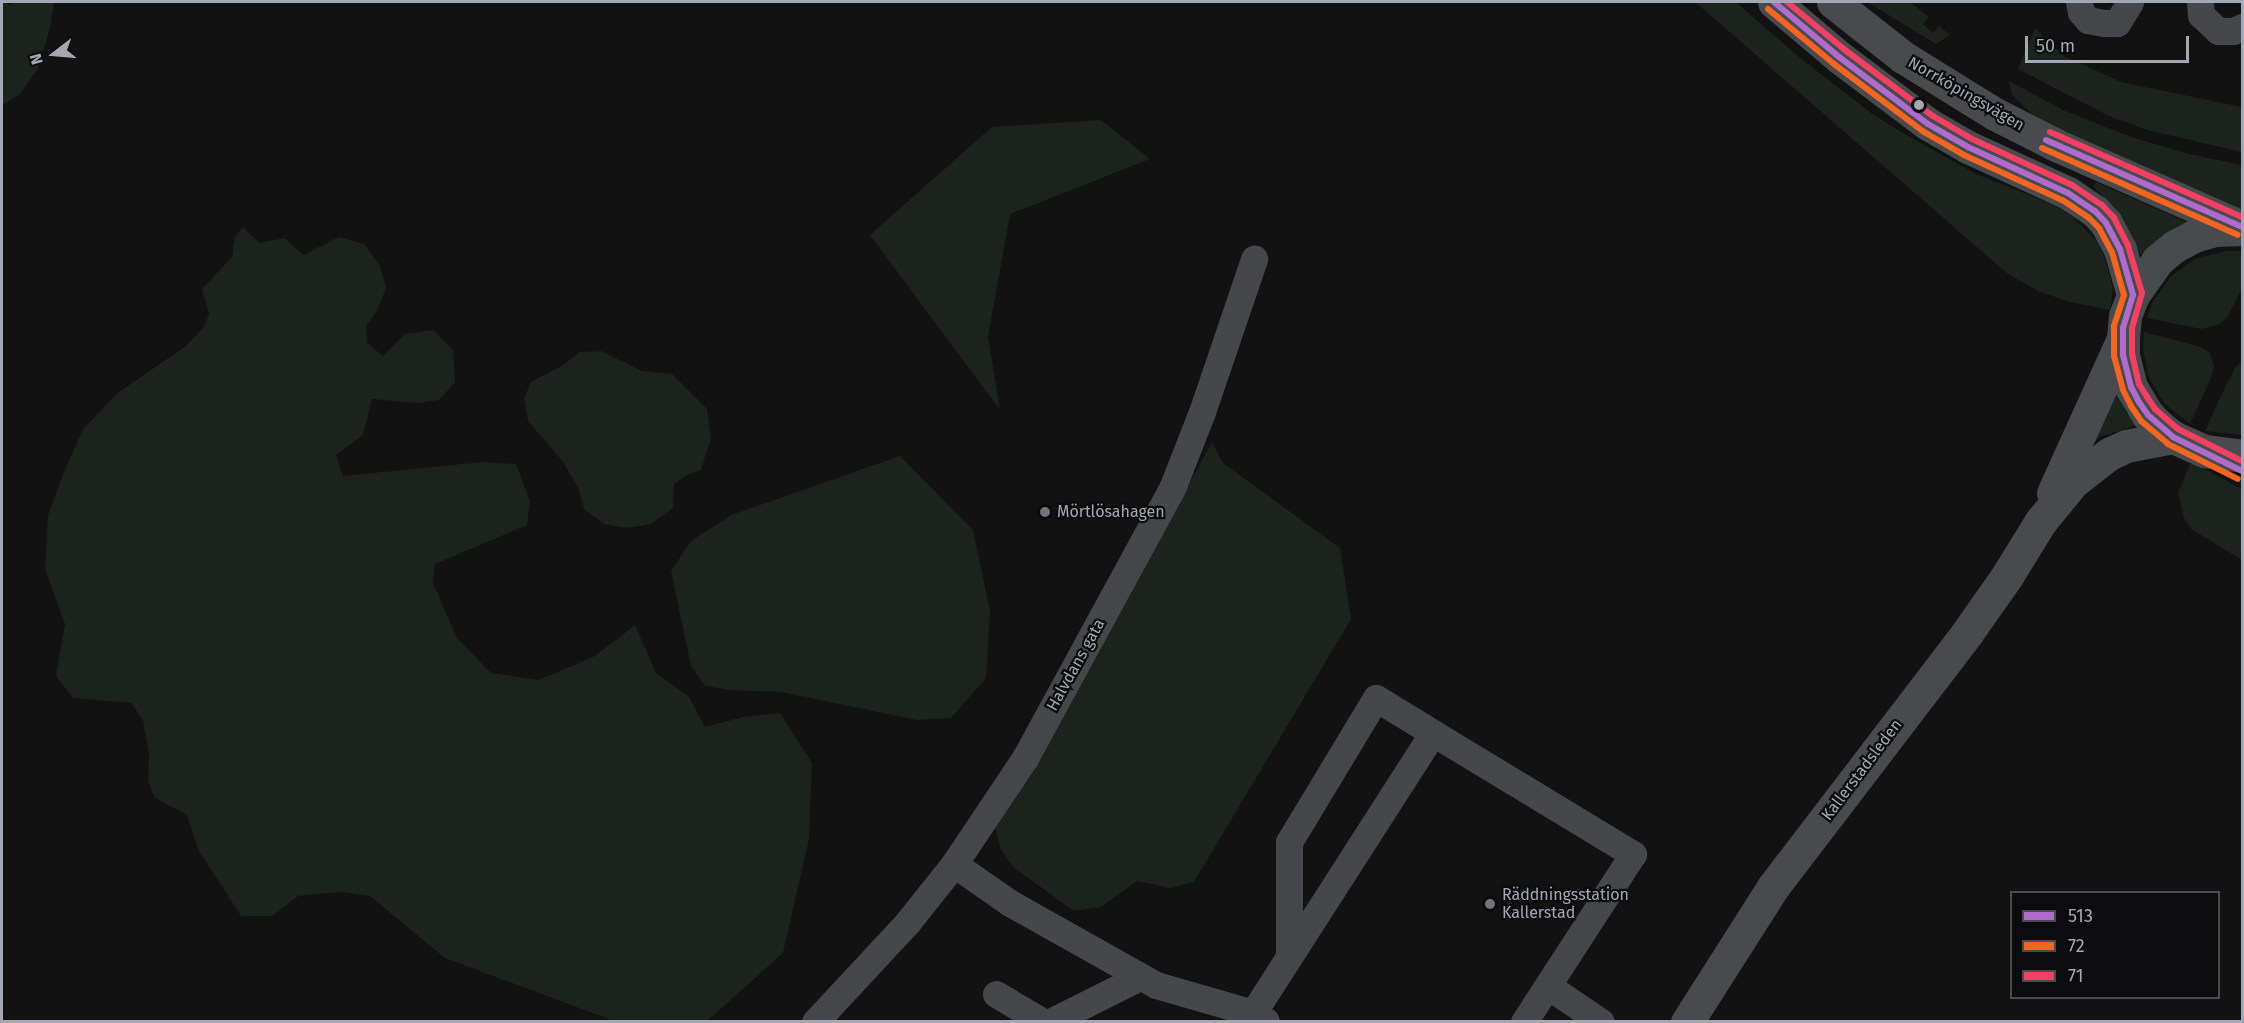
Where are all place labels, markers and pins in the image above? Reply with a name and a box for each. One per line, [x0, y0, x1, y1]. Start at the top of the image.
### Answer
unlabelled marker [1913, 99, 1925, 111]
place label: Mörtlösahagen [1057, 502, 1165, 522]
marker: Mörtlösahagen [1038, 505, 1052, 519]
place label: Räddningsstation Kallerstad [1502, 885, 1629, 923]
marker: Räddningsstation Kallerstad [1483, 897, 1497, 911]

